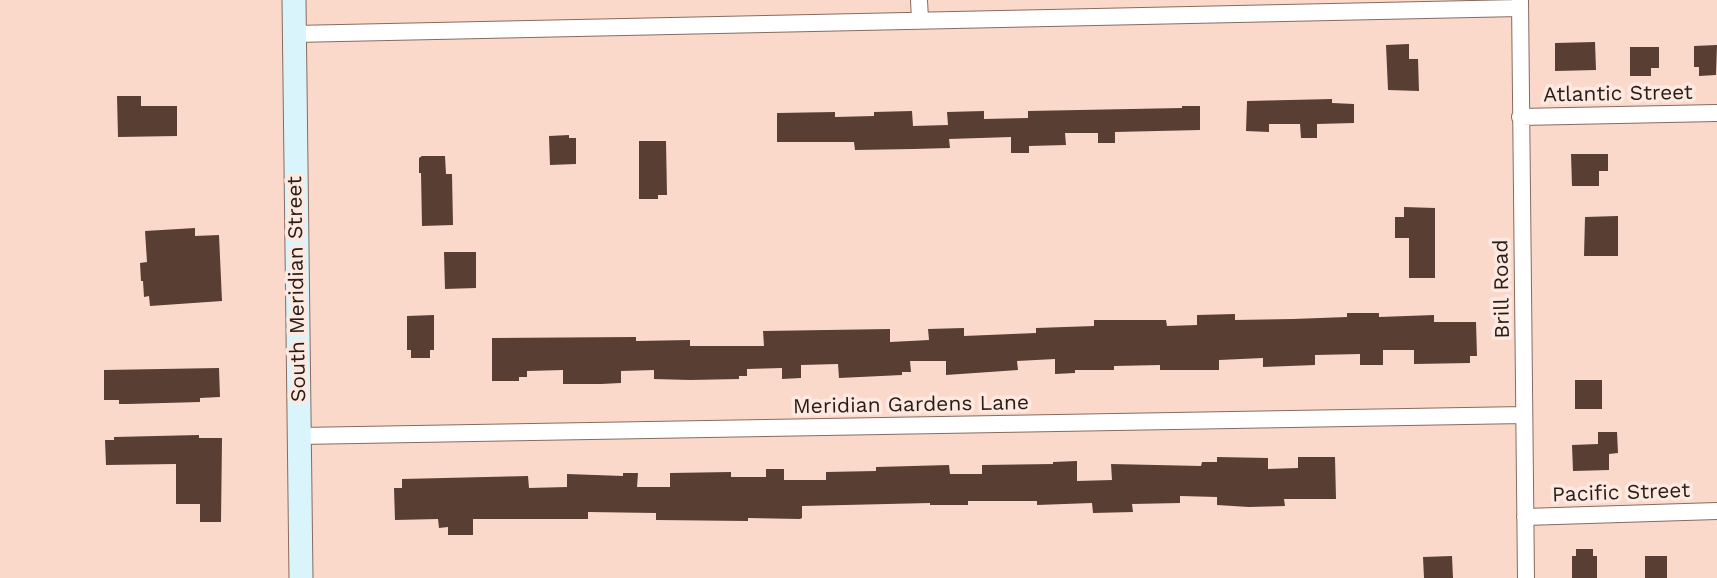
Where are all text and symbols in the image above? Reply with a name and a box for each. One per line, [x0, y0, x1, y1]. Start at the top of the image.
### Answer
street label: Atlantic Street [1543, 80, 1693, 108]
street label: South Meridian Street [282, 176, 312, 402]
street label: Brill Road [1489, 239, 1515, 339]
street label: Meridian Gardens Lane [793, 390, 1029, 420]
street label: Pacific Street [1552, 478, 1690, 508]

